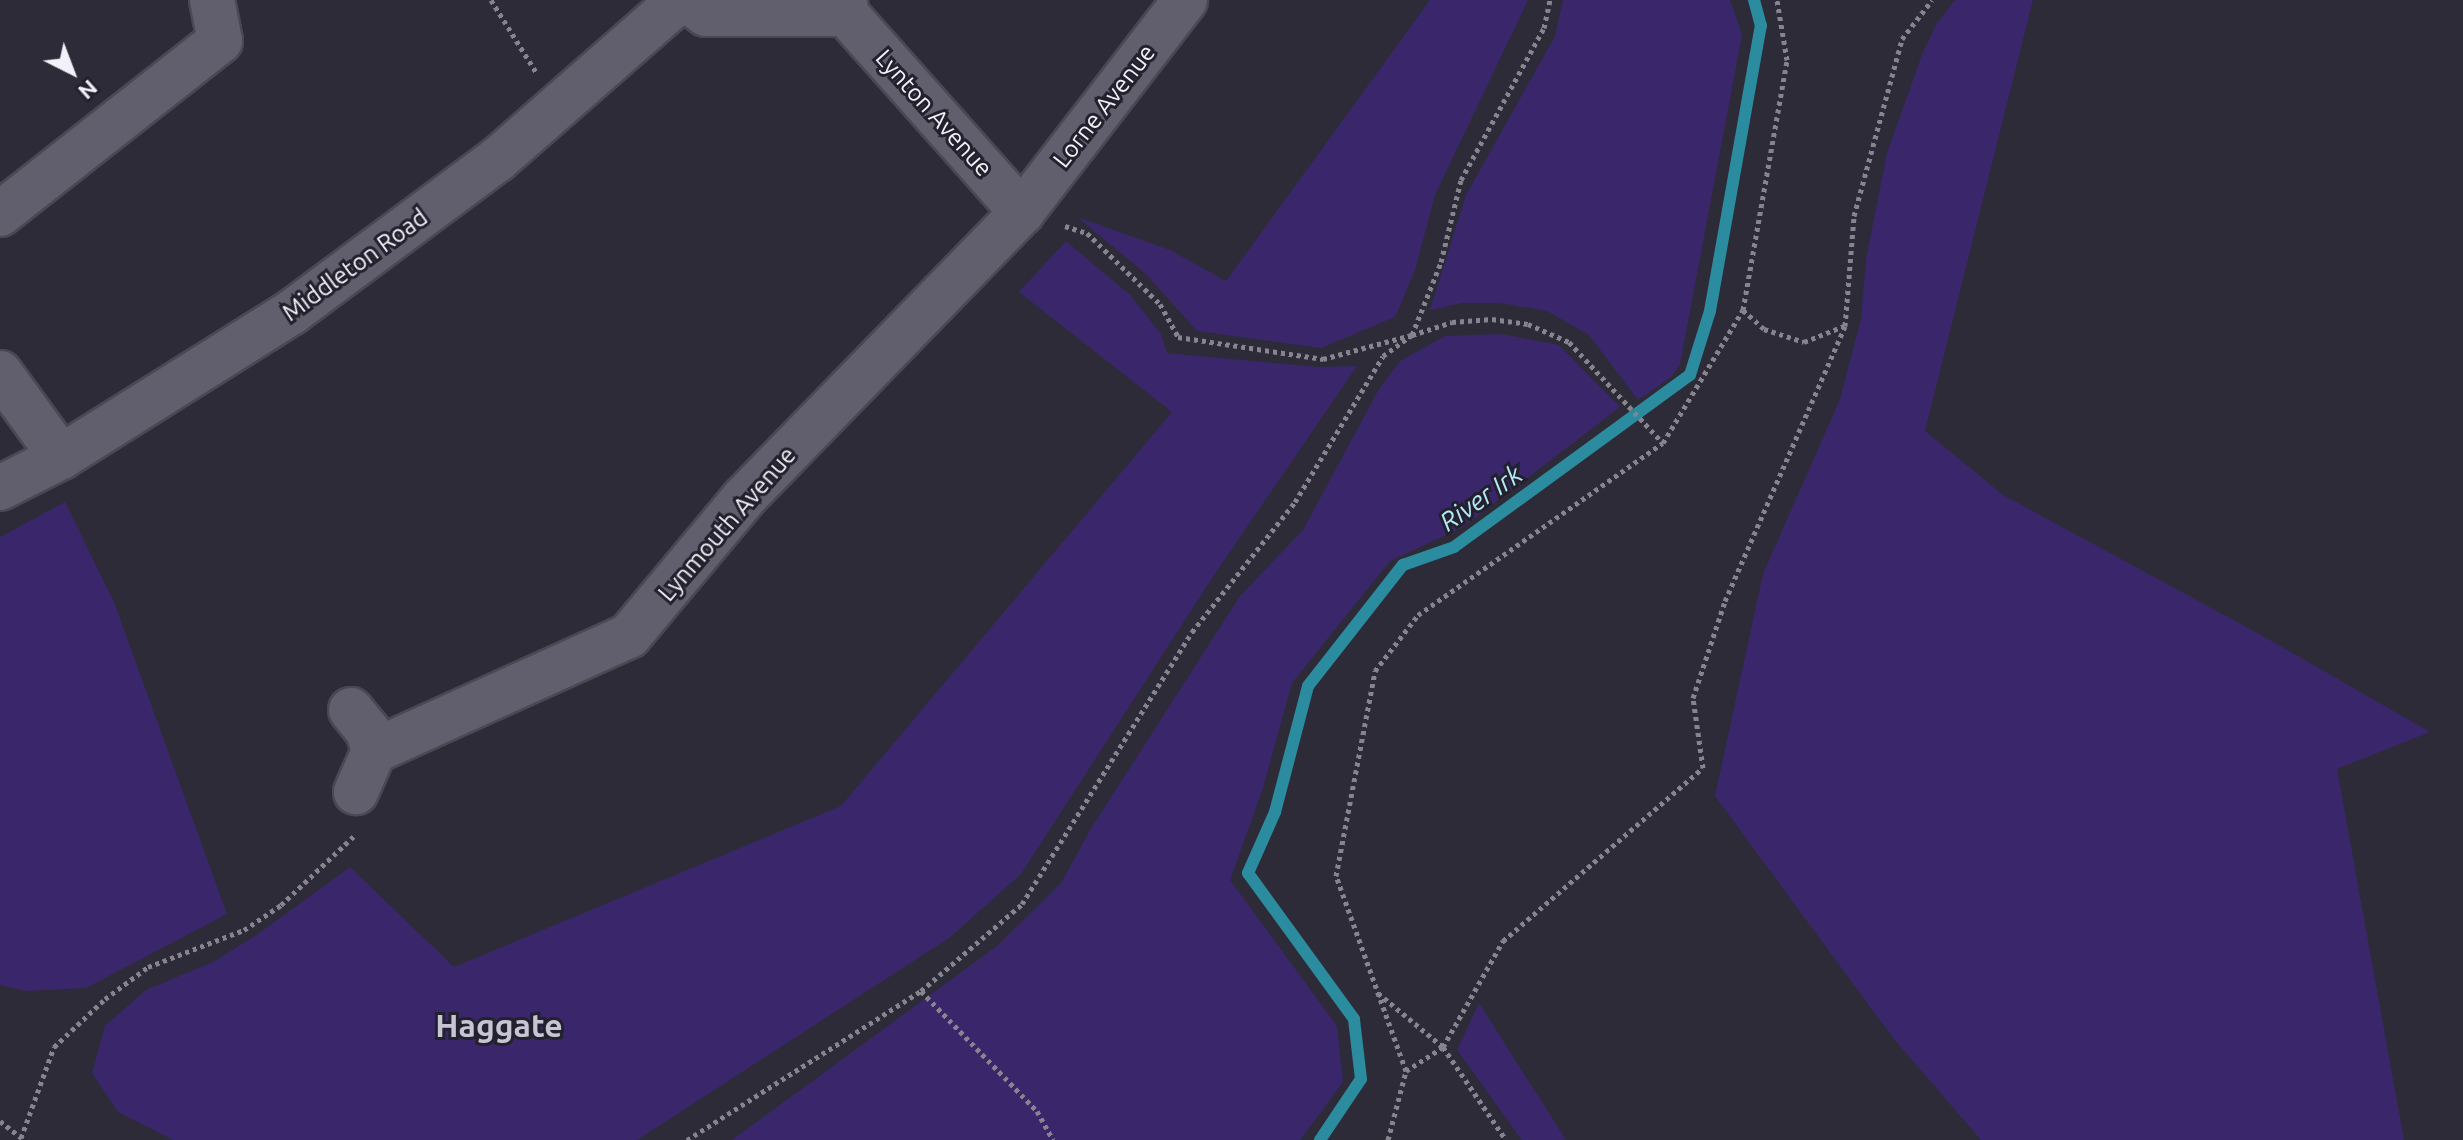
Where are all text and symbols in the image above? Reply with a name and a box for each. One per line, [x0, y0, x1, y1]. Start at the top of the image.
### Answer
north arrow [32, 32, 112, 112]
street label: Lorne Avenue [1047, 39, 1161, 173]
street label: Lynton Avenue [870, 44, 998, 182]
text: N [74, 75, 103, 105]
street label: Middleton Road [277, 203, 433, 327]
street label: Lynmouth Avenue [652, 441, 802, 607]
water label: River Irk [1434, 458, 1528, 538]
district label: Haggate [435, 1006, 563, 1044]

